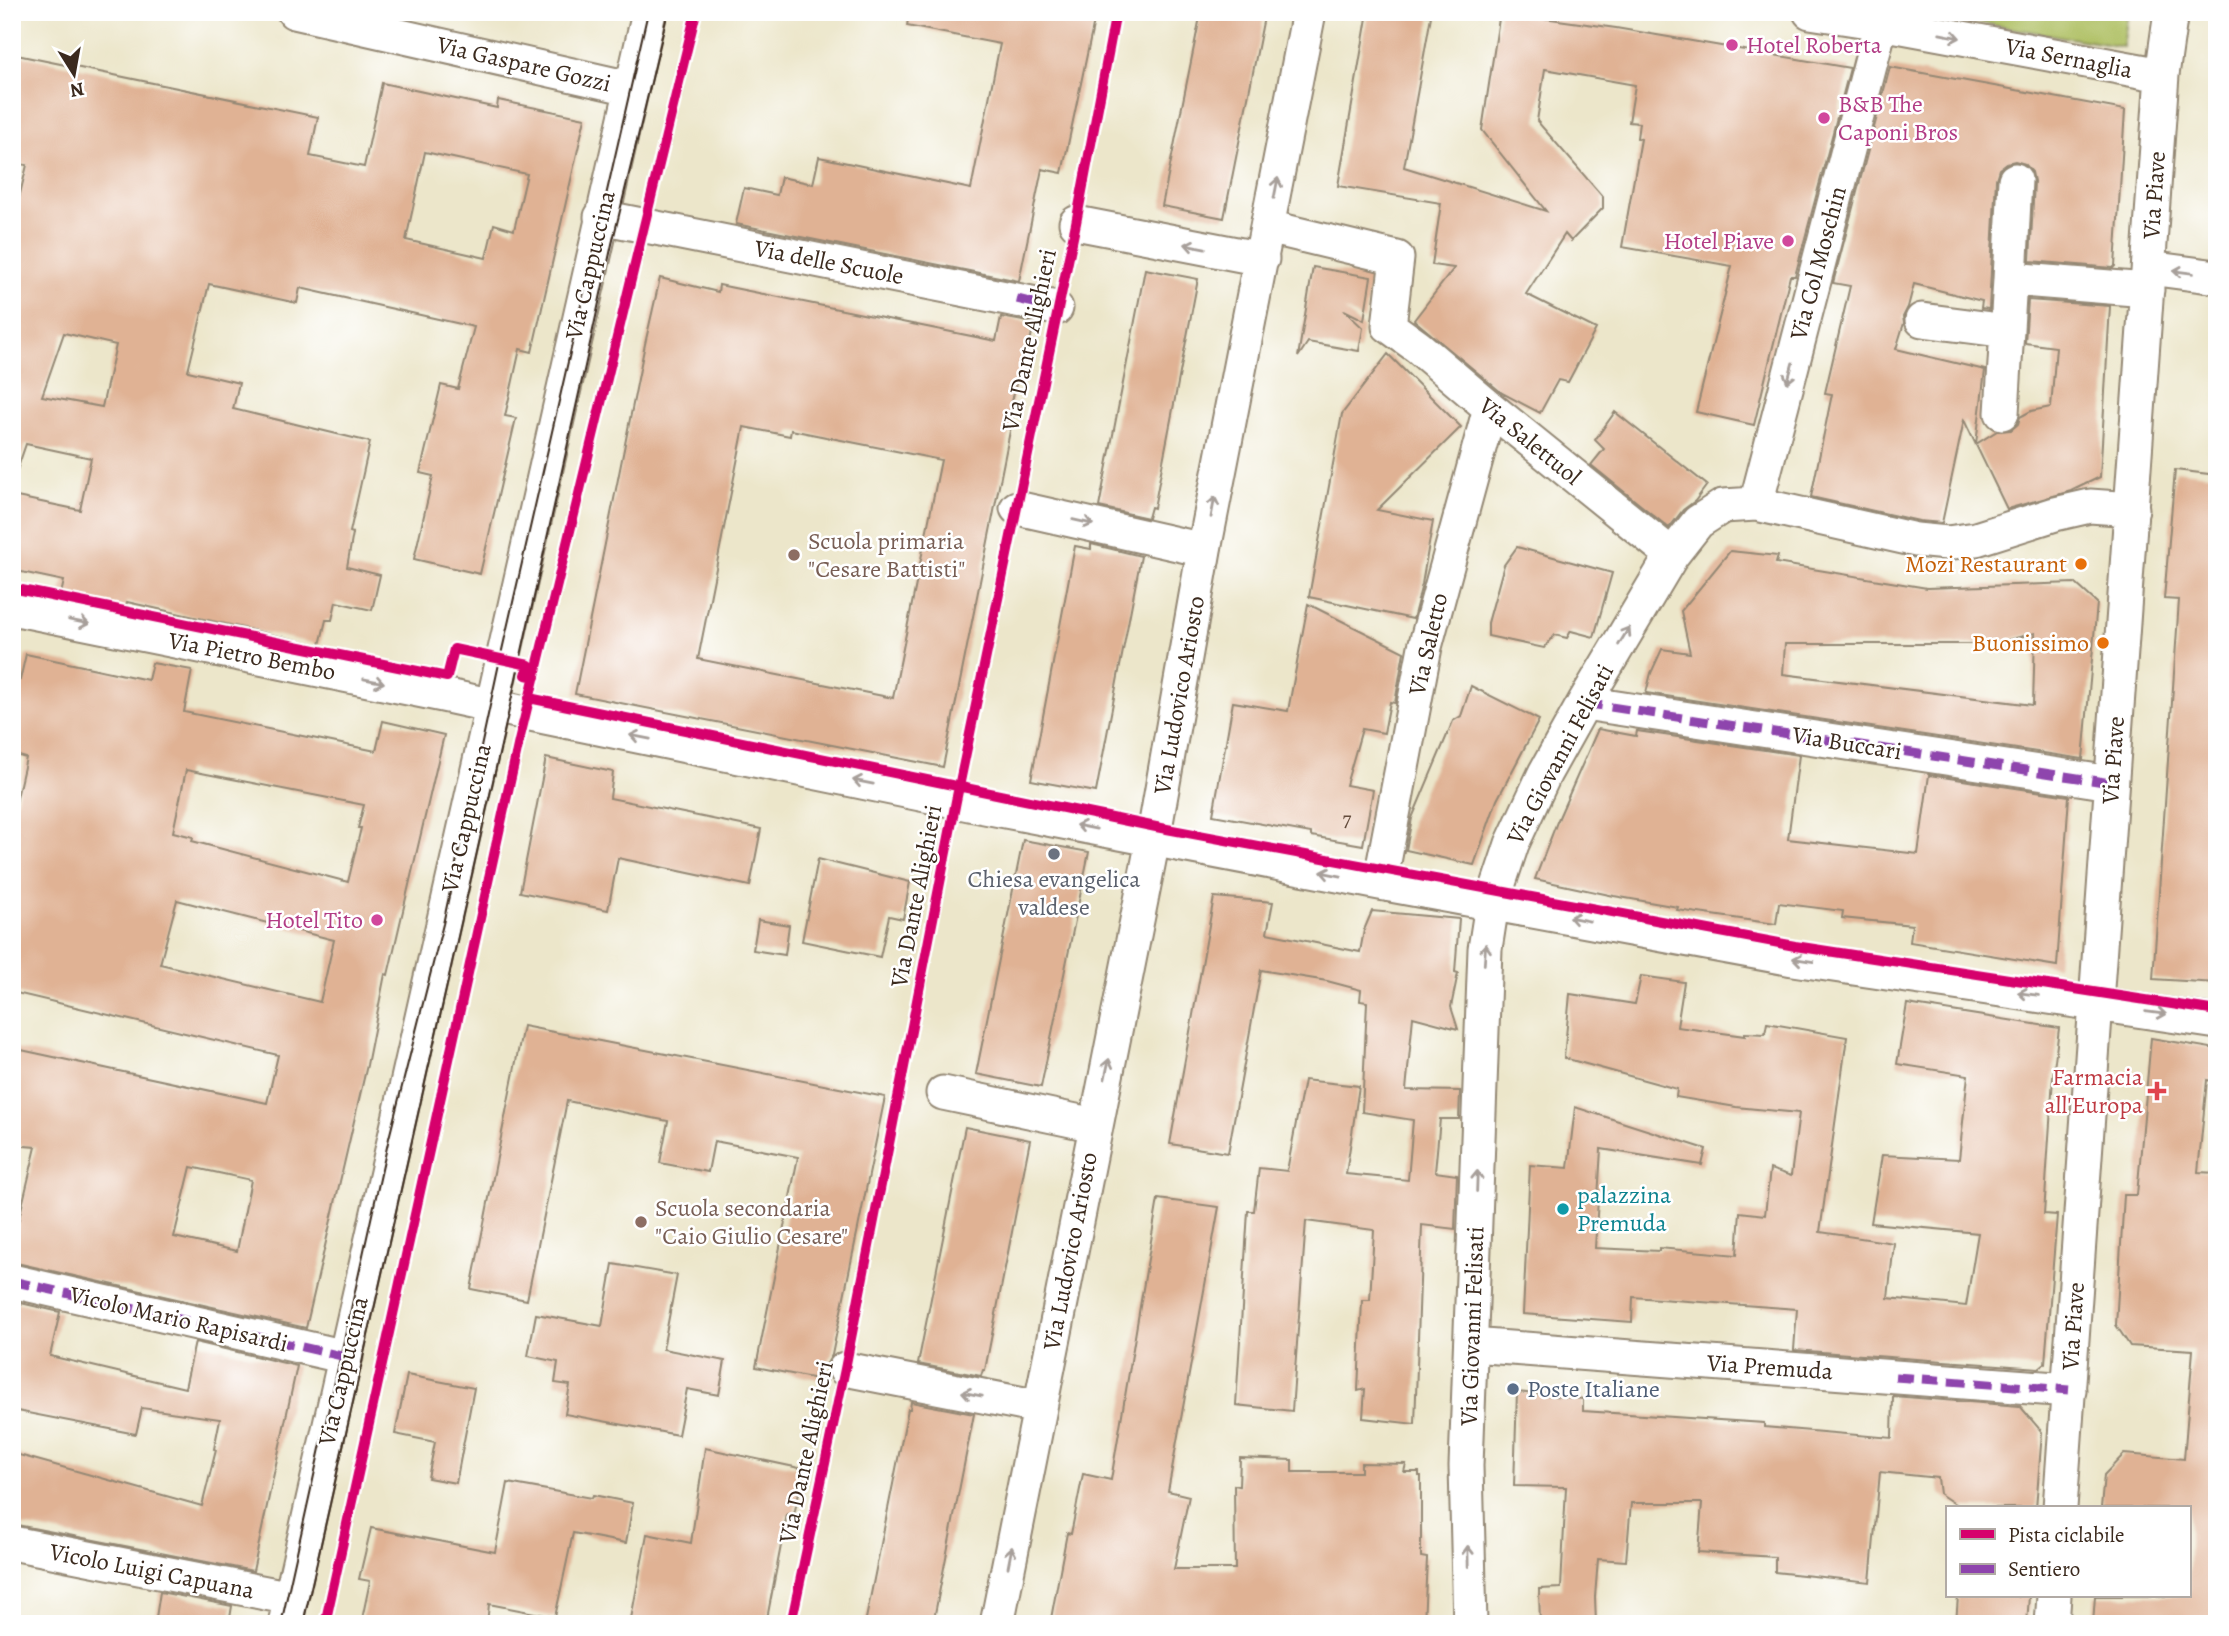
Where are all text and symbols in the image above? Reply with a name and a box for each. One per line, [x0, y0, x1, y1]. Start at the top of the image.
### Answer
street label: Via Gaspare Gozzi [433, 28, 614, 100]
place label: Hotel Roberta [1746, 29, 1883, 61]
one-way arrow [1938, 29, 1961, 43]
street label: Via Sernaglia [2002, 30, 2136, 86]
marker: Hotel Roberta [1724, 37, 1740, 53]
north arrow [38, 38, 108, 108]
text: N [68, 76, 86, 104]
place label: B&B The Caponi Bros [1838, 88, 1958, 148]
marker: B&B The Caponi Bros [1816, 110, 1832, 126]
street label: Via Piave [2135, 150, 2173, 241]
one-way arrow [1270, 177, 1283, 200]
street label: Via Col Moschin [1782, 183, 1854, 344]
street label: Via Cappuccina [557, 187, 623, 344]
place label: Hotel Piave [1664, 225, 1774, 257]
street label: Via delle Scuole [751, 232, 906, 292]
marker: Hotel Piave [1780, 233, 1796, 249]
one-way arrow [1184, 238, 1207, 252]
street label: Via Dante Alighieri [994, 246, 1064, 435]
one-way arrow [2172, 266, 2195, 279]
one-way arrow [1782, 362, 1795, 384]
street label: Via Salettuol [1471, 389, 1588, 492]
one-way arrow [1206, 496, 1220, 519]
one-way arrow [1072, 517, 1094, 530]
place label: Scuola primaria "Cesare Battisti" [808, 525, 965, 585]
marker: Scuola primaria "Cesare Battisti" [786, 547, 802, 563]
place label: Mozi Restaurant [1905, 548, 2067, 580]
marker: Mozi Restaurant [2073, 556, 2089, 572]
street label: Via Saletto [1400, 590, 1455, 699]
street label: Via Ludovico Ariosto [1146, 593, 1212, 798]
one-way arrow [67, 615, 90, 629]
street label: Via Pietro Bembo [165, 624, 338, 688]
one-way arrow [1617, 627, 1631, 647]
place label: Buonissimo [1972, 627, 2089, 659]
marker: Buonissimo [2095, 635, 2111, 651]
street label: Via Giovanni Felisati [1499, 658, 1621, 851]
one-way arrow [362, 674, 385, 688]
street label: Via Piave [2094, 715, 2132, 806]
street label: Via Buccari [1789, 718, 1904, 767]
one-way arrow [629, 729, 652, 743]
street label: Via Cappuccina [433, 740, 499, 897]
one-way arrow [852, 775, 875, 789]
street label: Via Dante Alighieri [882, 802, 949, 991]
house number: 7 [1343, 805, 1352, 833]
one-way arrow [1076, 819, 1098, 833]
marker: Chiesa evangelica valdese [1046, 846, 1062, 862]
place label: Chiesa evangelica valdese [968, 863, 1141, 923]
one-way arrow [1320, 866, 1343, 880]
place label: Hotel Tito [265, 904, 363, 936]
marker: Hotel Tito [369, 912, 385, 928]
one-way arrow [1568, 912, 1591, 925]
one-way arrow [1479, 943, 1492, 966]
one-way arrow [1792, 953, 1815, 966]
one-way arrow [2017, 987, 2040, 1000]
one-way arrow [2144, 1006, 2167, 1019]
one-way arrow [1100, 1058, 1114, 1081]
place label: Farmacia all'Europa [2044, 1061, 2144, 1121]
marker: Farmacia all'Europa [2149, 1083, 2165, 1099]
street label: Via Ludovico Ariosto [1035, 1149, 1105, 1354]
one-way arrow [1470, 1170, 1484, 1193]
place label: palazzina Premuda [1577, 1179, 1672, 1239]
place label: Scuola secondaria "Caio Giulio Cesare" [655, 1192, 848, 1252]
marker: palazzina Premuda [1555, 1201, 1571, 1217]
marker: Scuola secondaria "Caio Giulio Cesare" [633, 1214, 649, 1230]
street label: Via Giovanni Felisati [1452, 1226, 1491, 1427]
street label: Vicolo Mario Rapisardi [66, 1278, 291, 1360]
street label: Via Piave [2054, 1281, 2092, 1372]
street label: Via Cappuccina [310, 1293, 376, 1450]
street label: Via Premuda [1705, 1347, 1835, 1387]
street label: Via Dante Alighieri [771, 1358, 841, 1547]
place label: Poste Italiane [1527, 1373, 1660, 1405]
marker: Poste Italiane [1505, 1381, 1521, 1397]
one-way arrow [961, 1387, 984, 1401]
legend [1946, 1506, 2190, 1598]
text: Pista ciclabile [2008, 1521, 2124, 1549]
street label: Vicolo Luigi Capuana [46, 1535, 258, 1607]
one-way arrow [1461, 1544, 1475, 1567]
one-way arrow [1004, 1546, 1017, 1569]
text: Sentiero [2008, 1555, 2080, 1583]

